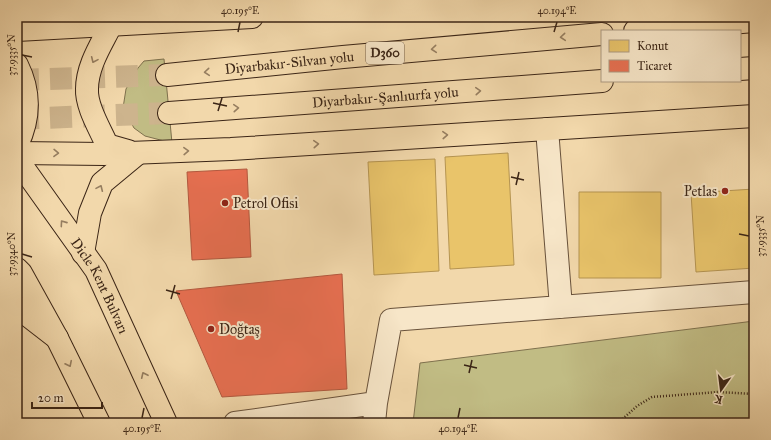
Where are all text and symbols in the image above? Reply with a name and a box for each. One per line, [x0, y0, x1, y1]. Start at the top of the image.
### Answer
text: 40.195°E [221, 5, 259, 17]
text: 40.194°E [537, 5, 577, 17]
legend [601, 30, 741, 82]
one-way arrow [560, 33, 566, 42]
text: 37.9335°N [6, 34, 18, 76]
text: Konut [637, 39, 669, 53]
road number: D360 [366, 42, 404, 64]
one-way arrow [431, 44, 437, 53]
street label: Diyarbakır-Silvan yolu [224, 48, 355, 78]
one-way arrow [91, 55, 99, 63]
text: Ticaret [637, 59, 673, 73]
one-way arrow [204, 67, 210, 76]
street label: Diyarbakır-Şanlıurfa yolu [312, 83, 460, 111]
one-way arrow [475, 86, 481, 95]
one-way arrow [233, 104, 239, 113]
one-way arrow [442, 131, 448, 140]
one-way arrow [313, 139, 319, 148]
one-way arrow [183, 147, 189, 156]
one-way arrow [53, 149, 59, 158]
place label: Petlas [684, 183, 717, 200]
one-way arrow [95, 185, 103, 193]
marker: Petlas [720, 186, 730, 196]
place label: Petrol Ofisi [233, 195, 298, 212]
marker: Petrol Ofisi [220, 198, 230, 208]
text: 37.9335°N [755, 215, 767, 257]
one-way arrow [61, 221, 68, 228]
text: 37.9340°N [6, 231, 18, 276]
street label: Dicle Kent Bulvarı [67, 234, 133, 336]
place label: Doğtaş [219, 321, 260, 338]
marker: Doğtaş [206, 324, 216, 334]
one-way arrow [65, 360, 72, 367]
north arrow [701, 370, 741, 410]
one-way arrow [141, 371, 149, 379]
scale bar [32, 384, 102, 410]
text: 20 m [38, 391, 64, 405]
text: K [712, 392, 724, 406]
text: 40.195°E [123, 423, 161, 435]
text: 40.194°E [438, 423, 478, 435]

